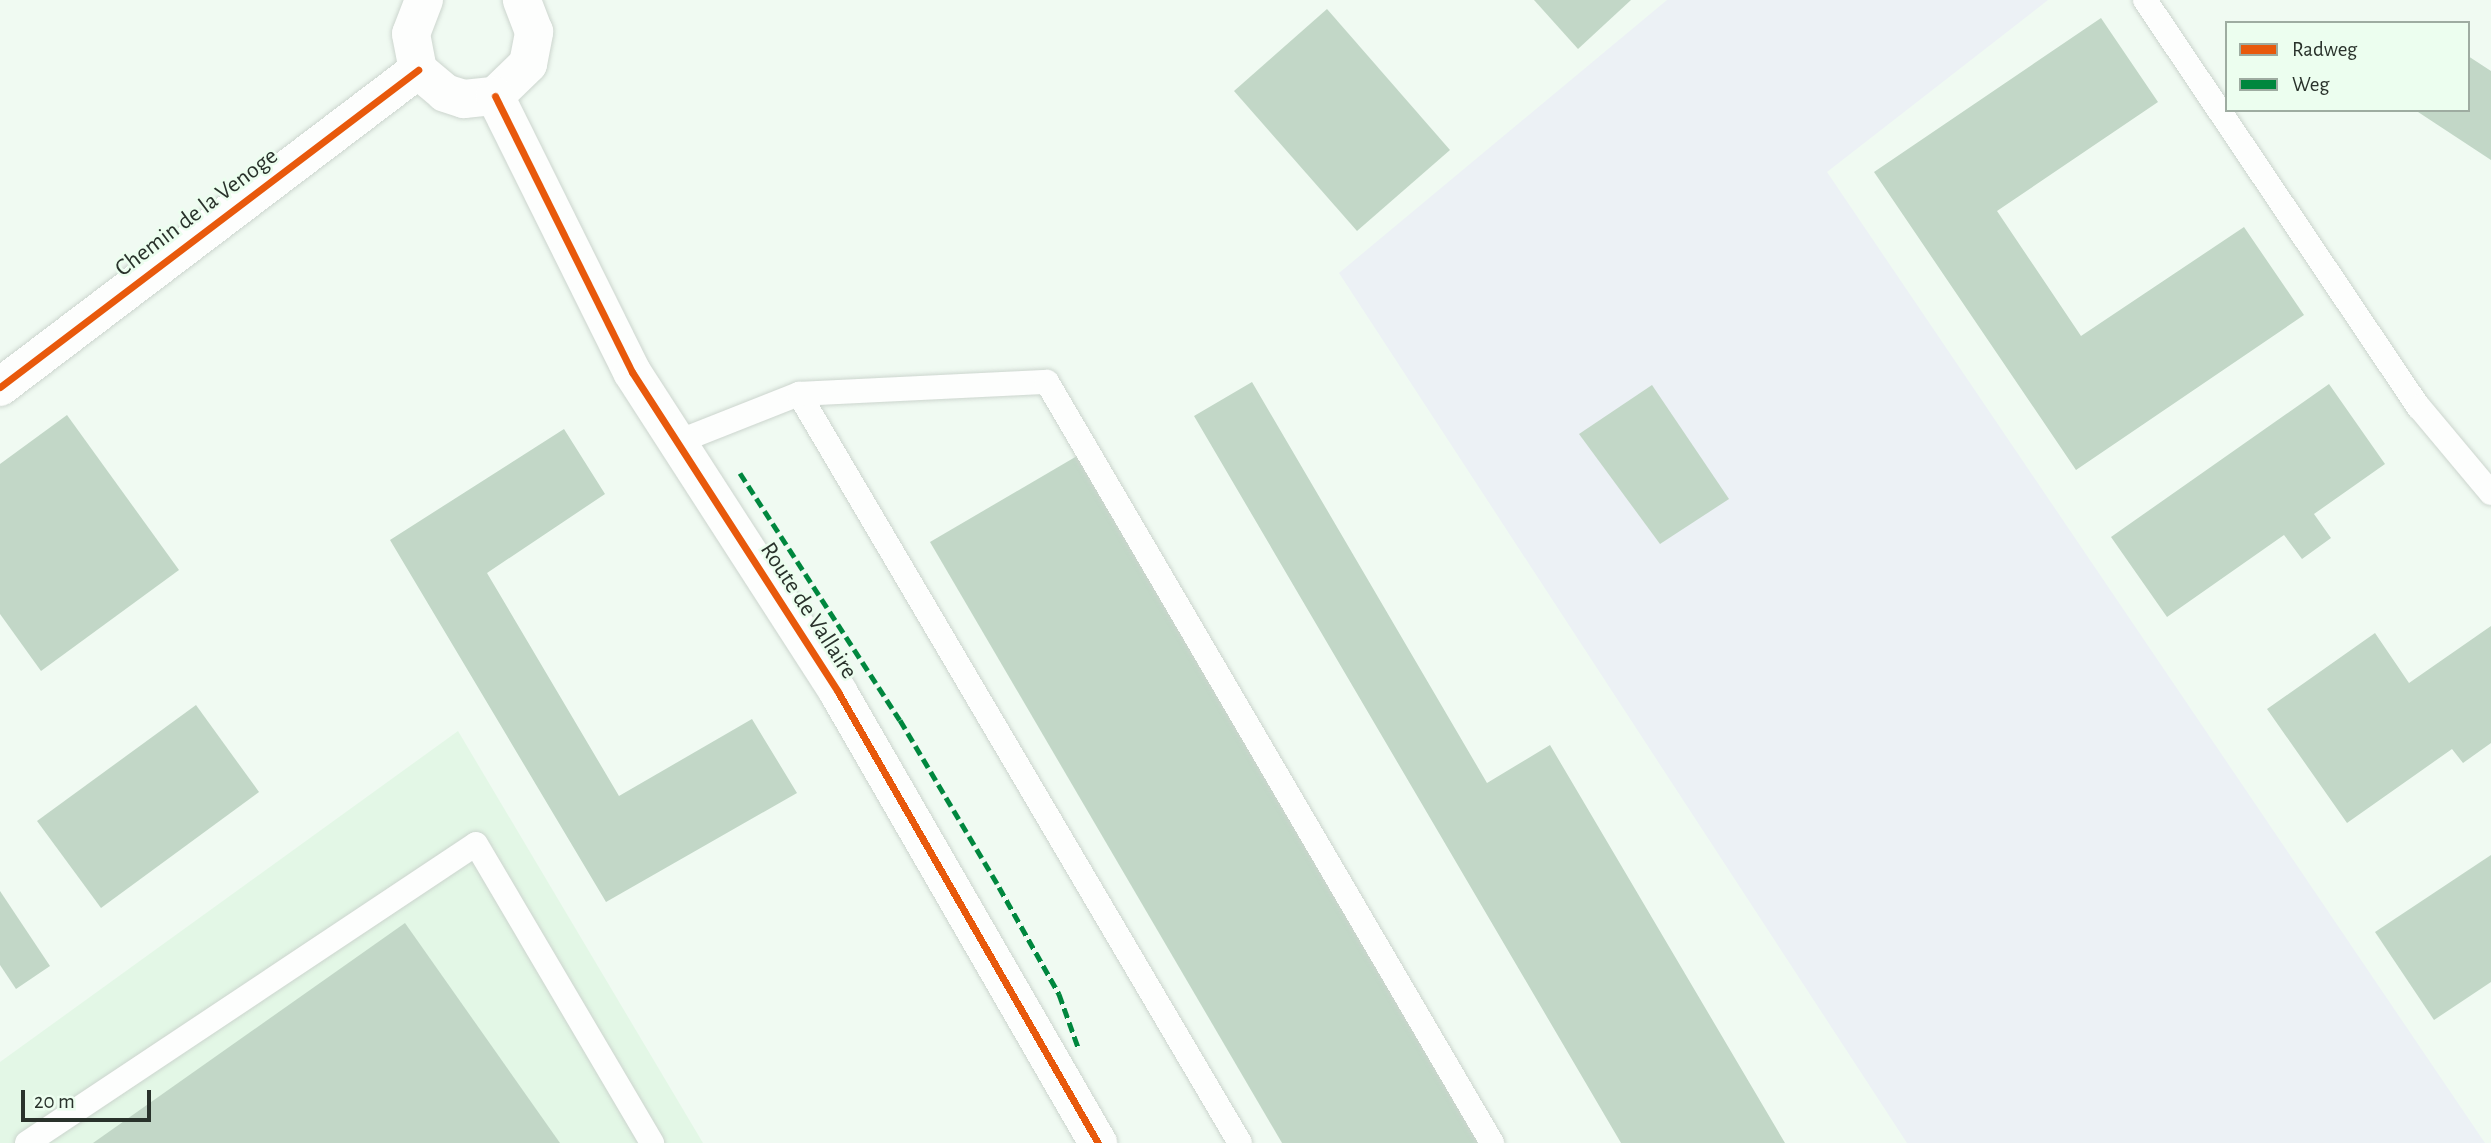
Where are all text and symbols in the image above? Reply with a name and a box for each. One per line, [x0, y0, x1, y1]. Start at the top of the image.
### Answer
legend [2225, 21, 2470, 112]
text: Radweg [2292, 39, 2357, 60]
text: Weg [2292, 74, 2330, 95]
street label: Chemin de la Venoge [110, 142, 284, 284]
street label: Route de Vallaire [753, 537, 863, 685]
scale bar [24, 1076, 154, 1120]
text: 20 m [34, 1091, 75, 1112]

